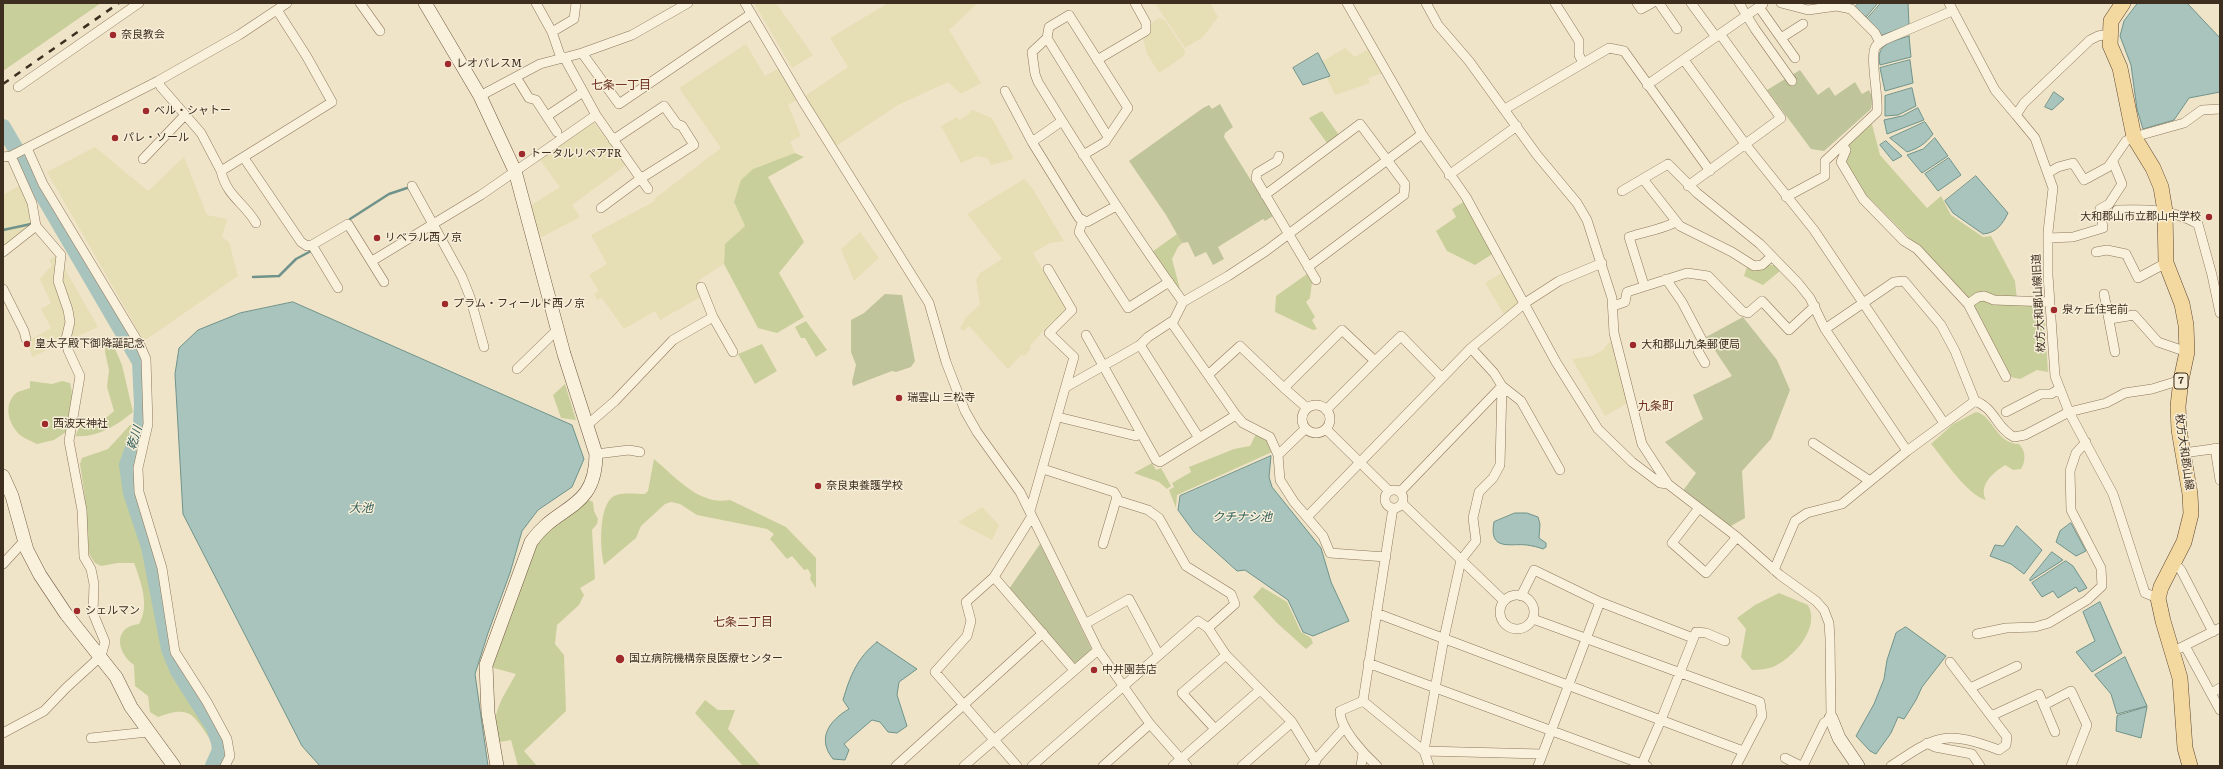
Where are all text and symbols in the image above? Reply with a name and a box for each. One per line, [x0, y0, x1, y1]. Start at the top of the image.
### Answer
place label: 奈良教会 [121, 28, 165, 42]
marker: 奈良教会 [108, 30, 118, 40]
place label: レオパレスM [456, 57, 522, 71]
marker: レオパレスM [443, 59, 453, 69]
district label: 七条一丁目 [591, 78, 651, 92]
place label: ベル・シャトー [154, 104, 231, 118]
marker: ベル・シャトー [141, 106, 151, 116]
place label: パレ・ソール [123, 131, 189, 145]
marker: パレ・ソール [110, 133, 120, 143]
place label: トータルリペアFR [530, 147, 622, 161]
marker: トータルリペアFR [517, 149, 527, 159]
place label: 大和郡山市立郡山中学校 [2080, 210, 2201, 224]
marker: 大和郡山市立郡山中学校 [2204, 212, 2214, 222]
place label: リベラル西ノ京 [385, 231, 462, 245]
marker: リベラル西ノ京 [372, 233, 382, 243]
street label: 枚方大和郡山線旧道 [2030, 253, 2048, 353]
place label: プラム・フィールド西ノ京 [453, 297, 585, 311]
marker: プラム・フィールド西ノ京 [440, 299, 450, 309]
place label: 泉ヶ丘住宅前 [2062, 303, 2128, 317]
marker: 泉ヶ丘住宅前 [2049, 305, 2059, 315]
place label: 皇太子殿下御降誕記念 [35, 337, 145, 351]
place label: 大和郡山九条郵便局 [1641, 338, 1740, 352]
marker: 皇太子殿下御降誕記念 [22, 339, 32, 349]
marker: 大和郡山九条郵便局 [1628, 340, 1638, 350]
road number: 7 [2174, 373, 2188, 389]
place label: 瑞雲山 三松寺 [907, 391, 975, 405]
marker: 瑞雲山 三松寺 [894, 393, 904, 403]
district label: 九条町 [1638, 399, 1674, 413]
street label: 枚方大和郡山線 [2172, 413, 2196, 491]
place label: 西波天神社 [53, 417, 108, 431]
marker: 西波天神社 [40, 419, 50, 429]
water label: 乾川 [125, 424, 145, 452]
place label: 奈良東養護学校 [826, 479, 903, 493]
marker: 奈良東養護学校 [813, 481, 823, 491]
water label: 大池 [349, 501, 373, 515]
water label: クチナシ池 [1212, 510, 1272, 524]
place label: シェルマン [85, 604, 140, 618]
marker: シェルマン [72, 606, 82, 616]
district label: 七条二丁目 [713, 615, 773, 629]
place label: 国立病院機構奈良医療センター [629, 652, 783, 666]
marker: 国立病院機構奈良医療センター [614, 653, 626, 665]
place label: 中井園芸店 [1102, 663, 1157, 677]
marker: 中井園芸店 [1089, 665, 1099, 675]

